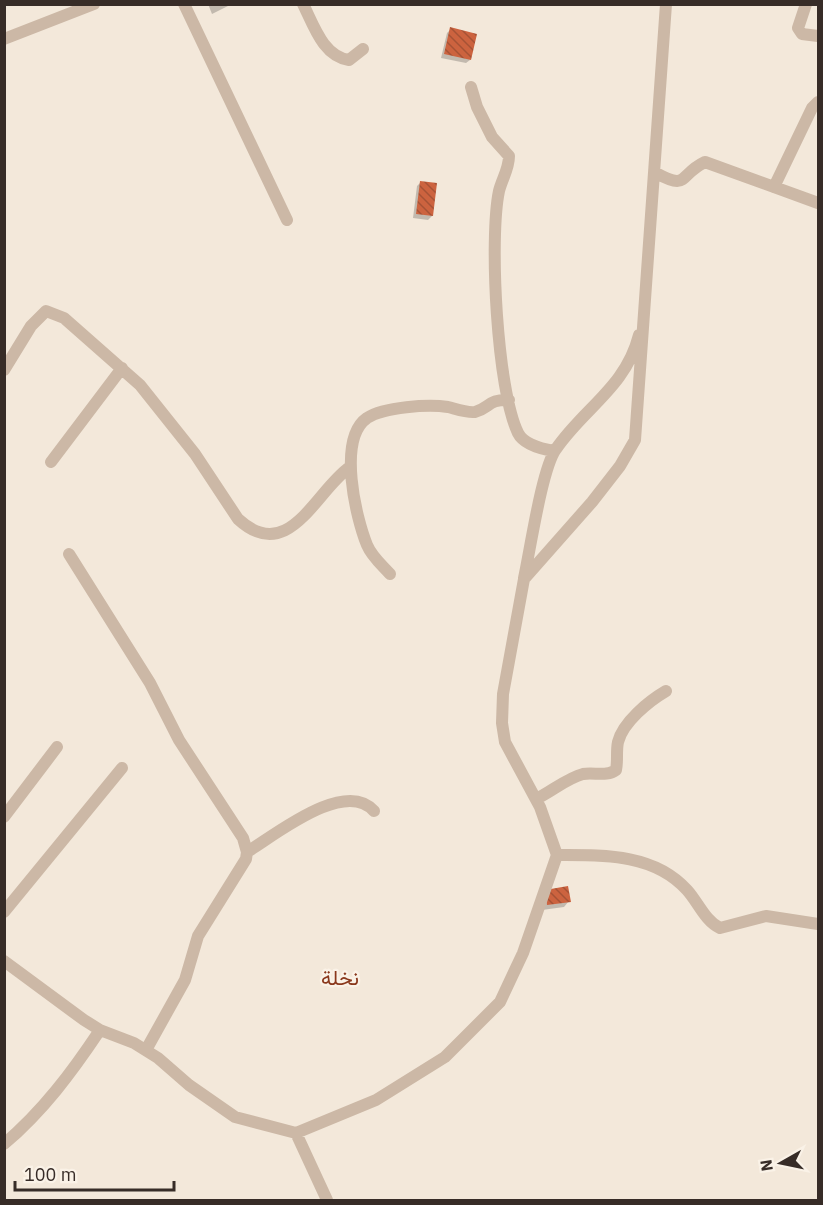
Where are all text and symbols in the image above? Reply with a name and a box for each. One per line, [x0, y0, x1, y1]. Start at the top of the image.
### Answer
district label: نخلة [321, 963, 359, 991]
north arrow [751, 1133, 811, 1193]
scale bar [15, 1154, 174, 1192]
text: N [755, 1158, 777, 1173]
text: 100 m [24, 1163, 76, 1186]

